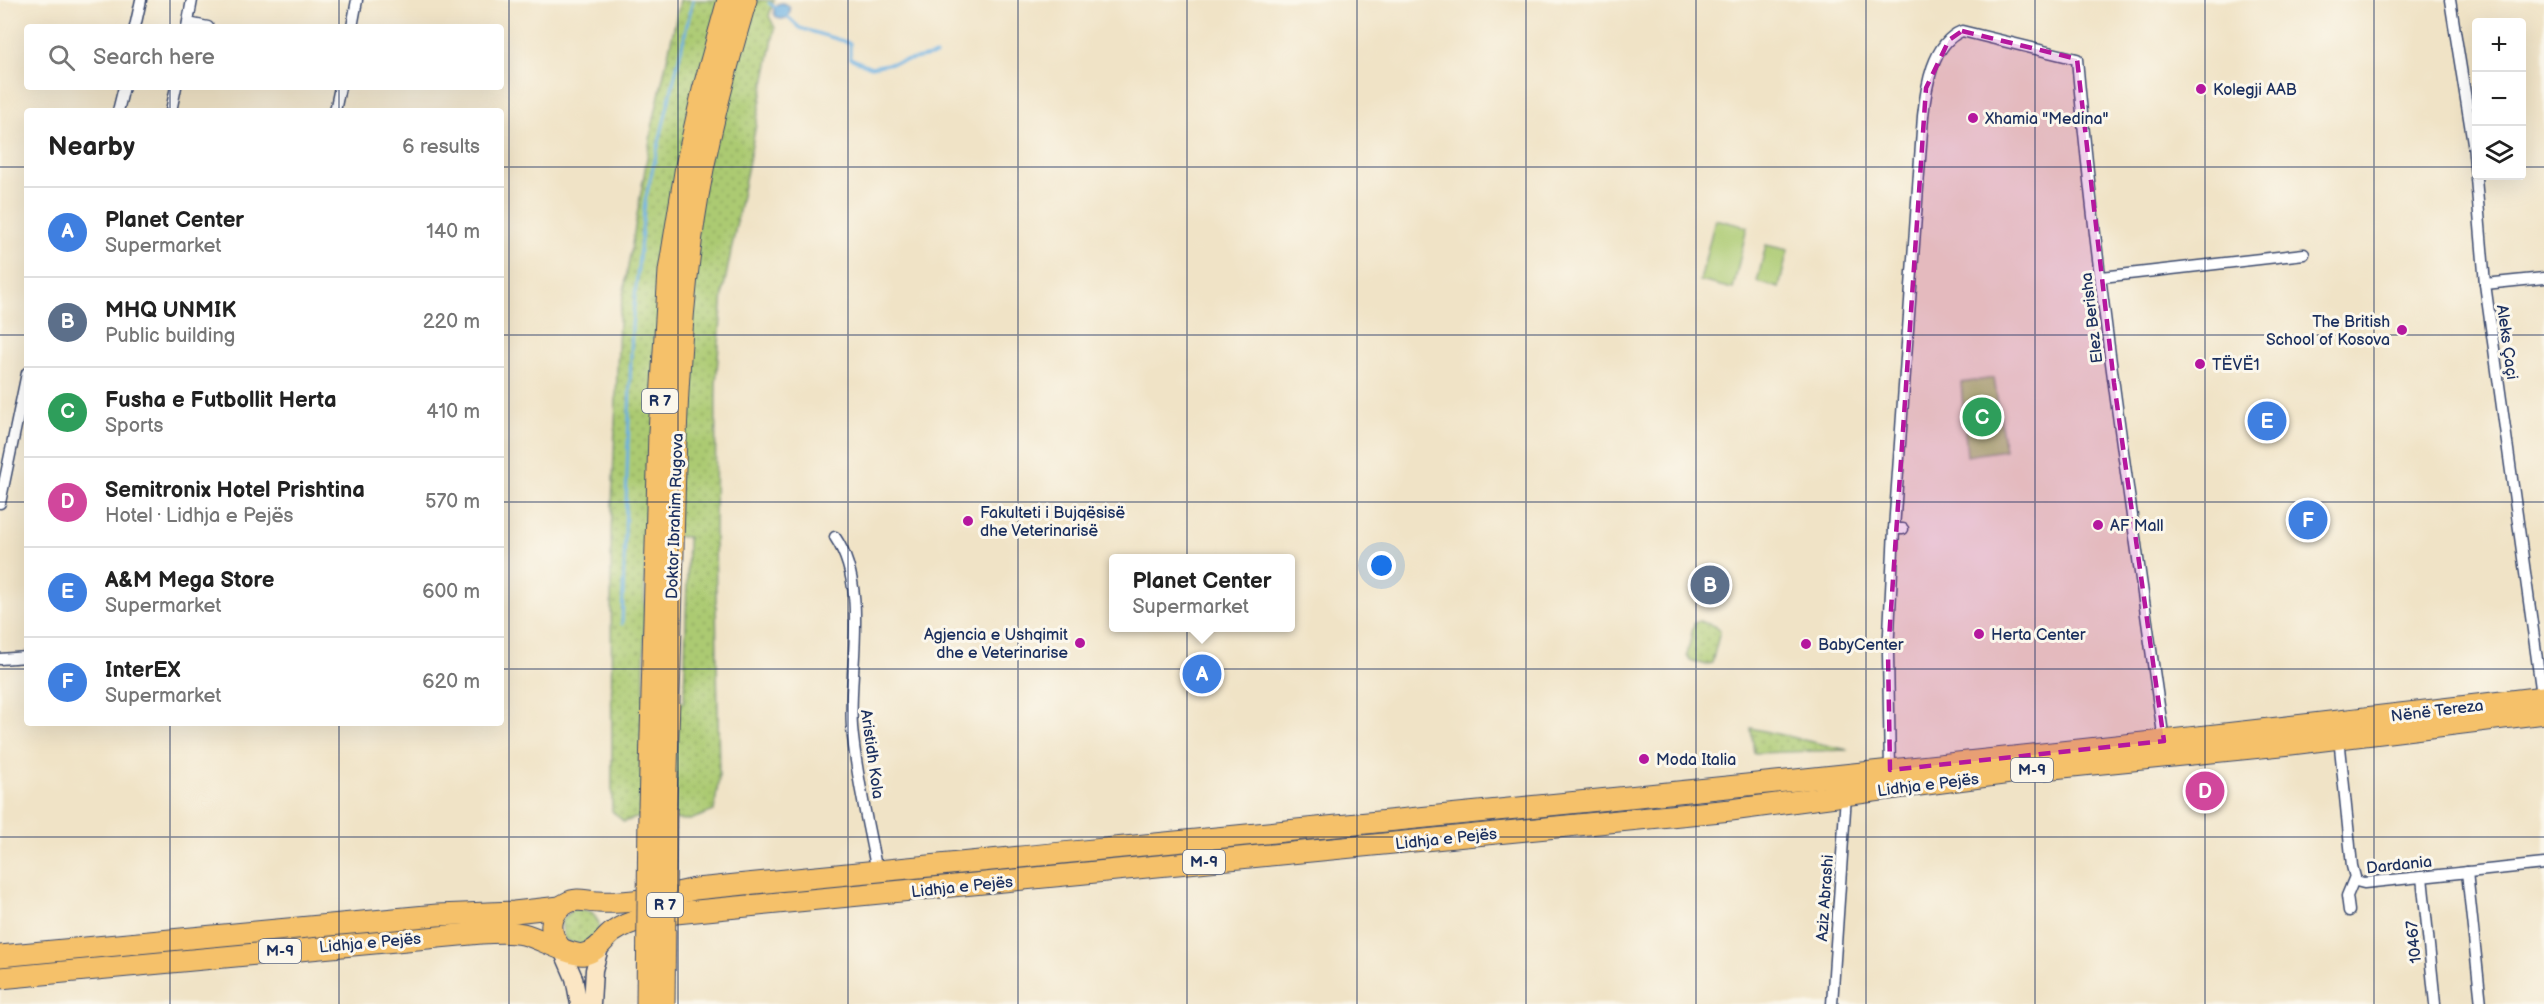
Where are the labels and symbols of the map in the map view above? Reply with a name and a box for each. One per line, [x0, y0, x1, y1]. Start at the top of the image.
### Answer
place label: Kolegji AAB [2213, 81, 2297, 100]
marker: Kolegji AAB [2194, 82, 2208, 96]
place label: Xhamia "Medina" [1984, 110, 2109, 129]
marker: Xhamia "Medina" [1966, 111, 1980, 125]
street label: Elez Berisha [2077, 271, 2107, 364]
street label: Aleks Çaçi [2492, 304, 2521, 381]
place label: The British School of Kosova [2266, 313, 2390, 350]
marker: The British School of Kosova [2395, 323, 2409, 337]
place label: TËVË1 [2212, 354, 2260, 375]
marker: TËVË1 [2193, 357, 2207, 371]
road number: R 7 [642, 389, 678, 413]
pin: C [1962, 394, 2002, 440]
pin: E [2248, 398, 2286, 444]
street label: Doktor Ibrahim Rugova [663, 433, 688, 599]
pin: F [2288, 498, 2328, 542]
place label: Fakulteti i Bujqësisë dhe Veterinarisë [980, 504, 1126, 541]
marker: Fakulteti i Bujqësisë dhe Veterinarisë [961, 514, 975, 528]
place label: AF Mall [2110, 517, 2164, 536]
marker: AF Mall [2091, 518, 2105, 532]
your location [1367, 551, 1396, 580]
pin: B [1690, 562, 1730, 608]
place label: Agjencia e Ushqimit dhe e Veterinarise [924, 626, 1069, 663]
place label: Herta Center [1991, 626, 2086, 645]
marker: Herta Center [1972, 627, 1986, 641]
marker: Agjencia e Ushqimit dhe e Veterinarise [1073, 636, 1087, 650]
place label: BabyCenter [1818, 636, 1904, 655]
marker: BabyCenter [1799, 637, 1813, 651]
pin: A [1182, 652, 1222, 696]
street label: Nënë Tereza [2390, 696, 2485, 727]
street label: Aristidh Kola [856, 708, 887, 800]
place label: Moda Italia [1656, 751, 1736, 770]
marker: Moda Italia [1637, 752, 1651, 766]
road number: M-9 [2011, 758, 2053, 782]
pin: D [2186, 768, 2224, 814]
street label: Lidhja e Pejës [1876, 770, 1980, 801]
street label: Lidhja e Pejës [1394, 825, 1498, 854]
road number: M-9 [1183, 850, 1225, 874]
street label: Dardania [2365, 853, 2433, 878]
street label: Aziz Abrashi [1813, 854, 1838, 942]
street label: Lidhja e Pejës [910, 873, 1014, 902]
road number: R 7 [647, 893, 683, 917]
street label: 10467 [2403, 919, 2426, 964]
street label: Lidhja e Pejës [318, 930, 422, 957]
road number: M-9 [259, 939, 301, 963]

